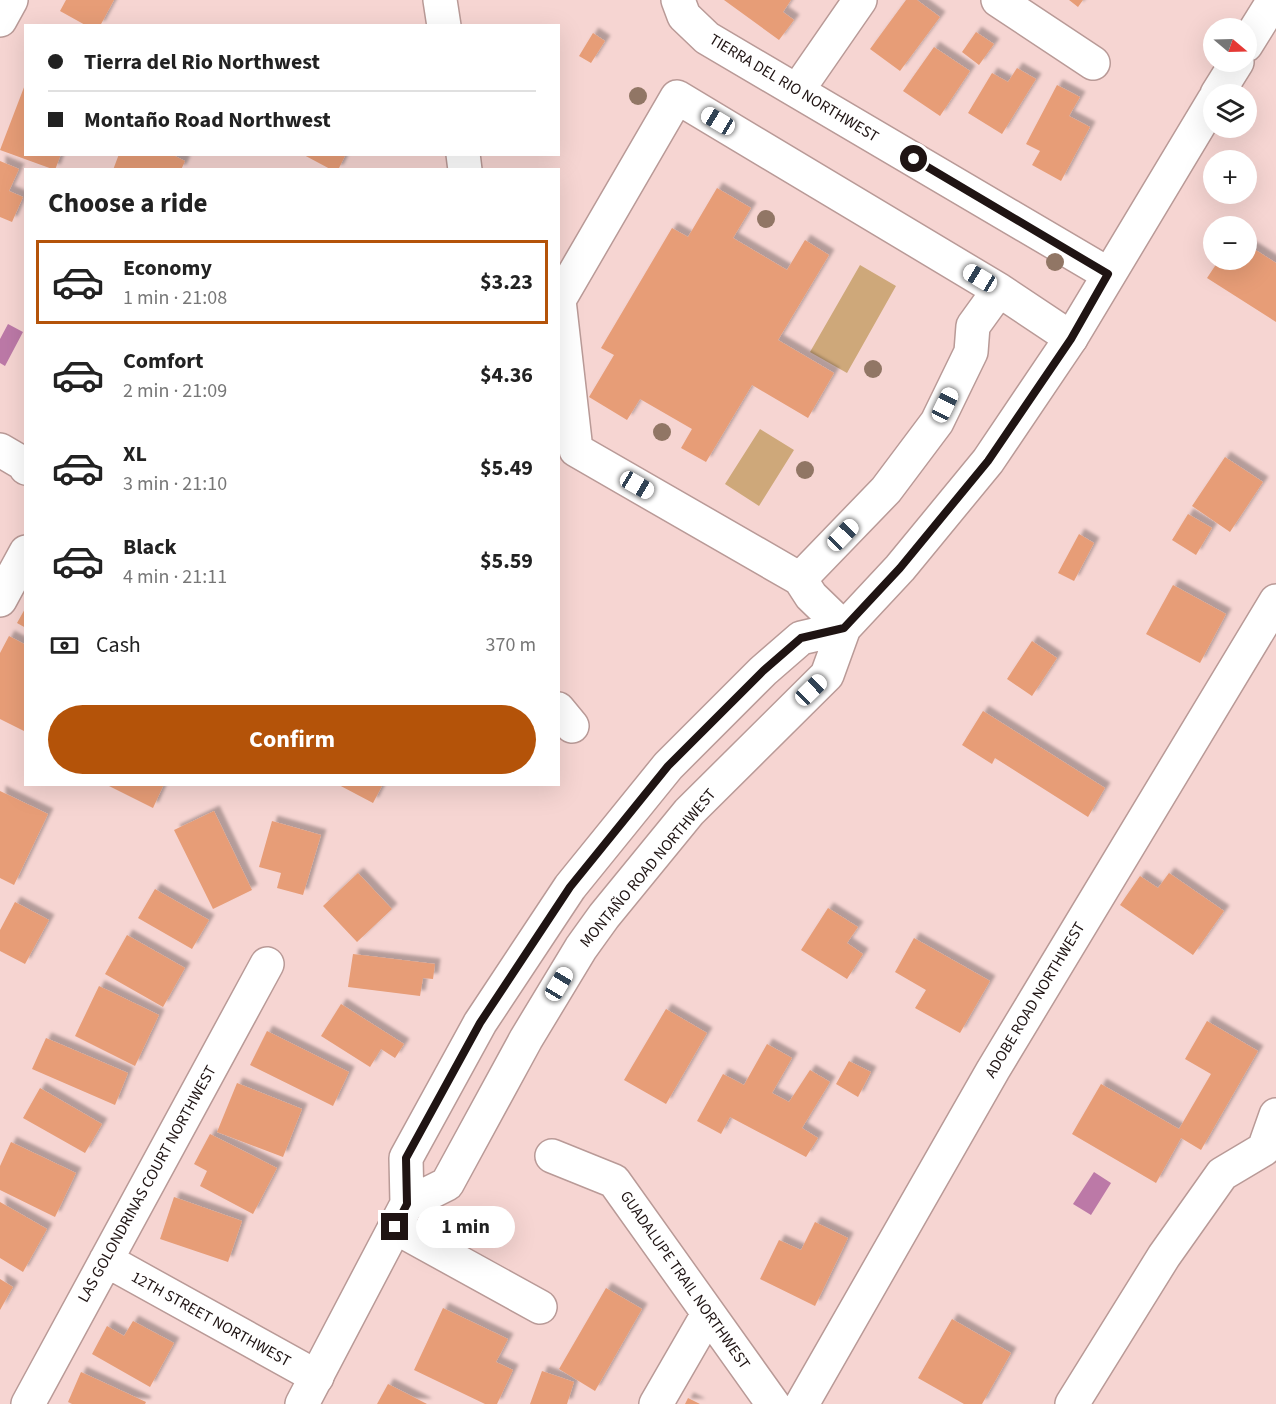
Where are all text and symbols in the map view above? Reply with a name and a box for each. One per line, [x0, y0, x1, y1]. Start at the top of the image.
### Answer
north arrow [1203, 18, 1257, 72]
map controls [1203, 18, 1257, 270]
street label: TIERRA DEL RIO NORTHWEST [705, 29, 883, 148]
text: Tierra del Rio Northwest [84, 46, 320, 78]
button: layers [1203, 84, 1257, 138]
text: Montaño Road Northwest [84, 104, 331, 136]
car [698, 104, 738, 138]
route start [900, 145, 927, 172]
button: + [1203, 150, 1257, 204]
text: Choose a ride [48, 184, 208, 223]
button: − [1203, 216, 1257, 270]
text: Economy [123, 252, 212, 284]
icon: car [51, 255, 105, 309]
car [960, 261, 1000, 295]
text: $3.23 [480, 266, 533, 298]
text: 1 min · 21:08 [123, 284, 227, 312]
text: Comfort [123, 345, 204, 377]
icon: car [51, 348, 105, 402]
text: $4.36 [480, 359, 533, 391]
text: 2 min · 21:09 [123, 377, 227, 405]
car [929, 385, 961, 425]
text: XL [123, 438, 147, 470]
icon: car [51, 441, 105, 495]
text: $5.49 [480, 452, 533, 484]
car [617, 468, 657, 502]
text: 3 min · 21:10 [123, 470, 227, 498]
car [824, 516, 862, 554]
text: Black [123, 531, 177, 563]
icon: car [51, 534, 105, 588]
text: $5.59 [480, 545, 533, 577]
text: 4 min · 21:11 [123, 563, 227, 591]
icon: cash [48, 629, 81, 662]
text: Cash [96, 629, 141, 661]
text: 370 m [486, 631, 536, 659]
car [792, 671, 830, 709]
button: Confirm [48, 705, 536, 774]
street label: MONTAÑO ROAD NORTHWEST [575, 783, 721, 952]
street label: ADOBE ROAD NORTHWEST [980, 918, 1091, 1082]
car [542, 964, 576, 1004]
street label: LAS GOLONDRINAS COURT NORTHWEST [72, 1061, 222, 1307]
street label: GUADALUPE TRAIL NORTHWEST [615, 1186, 755, 1374]
callout: 1 min [416, 1206, 515, 1248]
route end [381, 1213, 408, 1240]
text: 1 min [441, 1213, 490, 1241]
street label: 12TH STREET NORTHWEST [127, 1266, 295, 1372]

